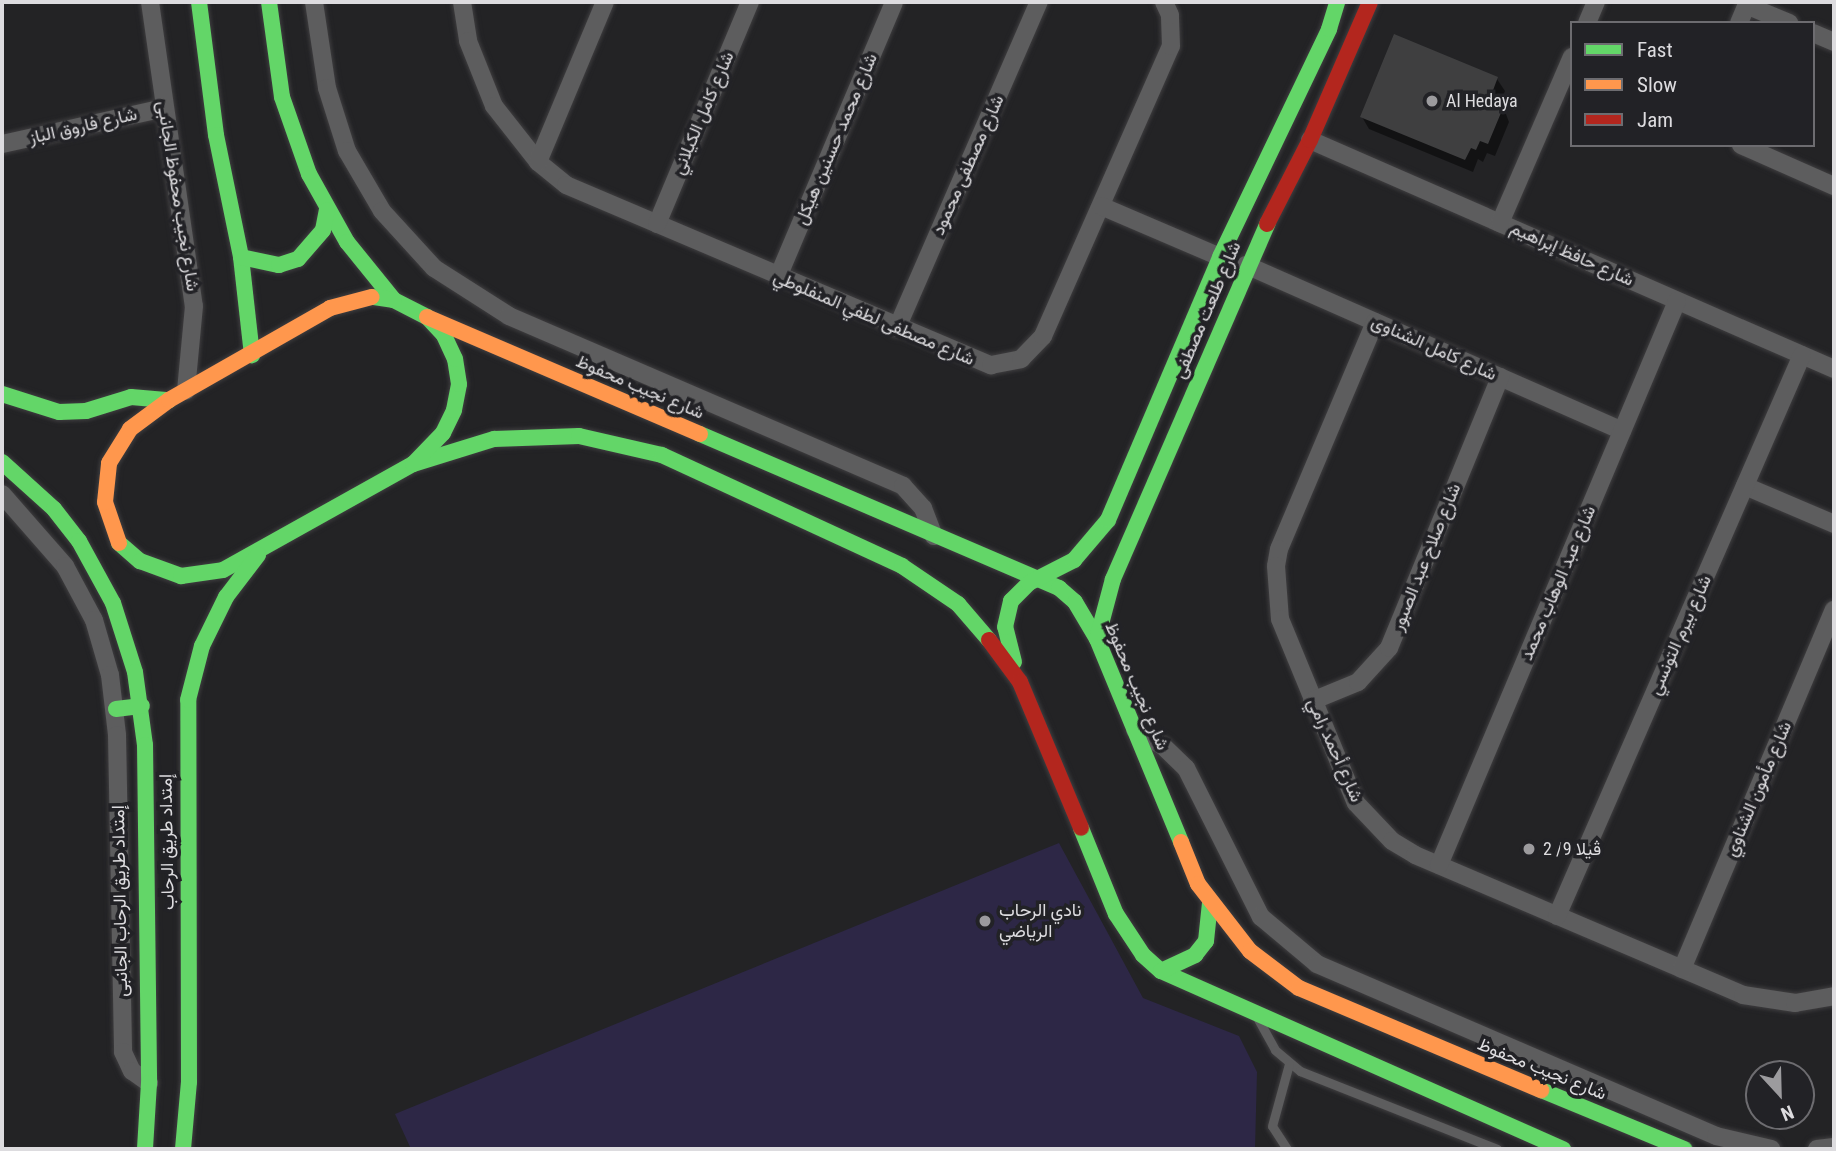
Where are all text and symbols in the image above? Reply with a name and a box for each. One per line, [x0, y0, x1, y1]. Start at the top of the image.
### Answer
legend [1570, 21, 1815, 147]
text: Fast [1637, 38, 1673, 62]
street label: شارع كامل الكيلاني [667, 48, 739, 178]
street label: شارع محمد حسنين هيكل [790, 50, 882, 228]
text: Slow [1637, 73, 1677, 97]
place label: Al Hedaya [1446, 90, 1518, 112]
street label: شارع مصطفى محمود [927, 92, 1009, 238]
marker: Al Hedaya [1424, 93, 1440, 109]
street label: شارع نجيب محفوظ الجانبى [152, 99, 204, 293]
street label: شارع فاروق الباز [27, 103, 139, 149]
text: Jam [1637, 108, 1673, 132]
street label: شارع حافظ إبراهيم [1507, 217, 1637, 291]
street label: شارع طلعت مصطفى [1168, 238, 1246, 382]
street label: شارع مصطفى لطفي المنفلوطي [770, 266, 978, 370]
street label: شارع كامل الشناوى [1368, 311, 1500, 385]
street label: شارع نجيب محفوظ [573, 350, 707, 424]
street label: شارع صلاح عبد الصبور [1387, 480, 1465, 634]
street label: شارع عبد الوهاب محمد [1516, 502, 1600, 664]
street label: شارع بيرم التونسي [1644, 572, 1716, 698]
street label: شارع نجيب محفوظ [1100, 619, 1174, 753]
street label: شارع أحمد رامي [1302, 695, 1368, 805]
street label: شارع مأمون الشناوي [1720, 718, 1796, 860]
street label: إمتداد طريق الرحاب [155, 774, 179, 910]
street label: إمتداد طريق الرحاب الجانبى [108, 805, 132, 997]
place label: ڤيلا 9/ 2 [1543, 838, 1601, 860]
marker: ڤيلا 9/ 2 [1521, 841, 1537, 857]
place label: نادي الرحاب الرياضي [999, 900, 1082, 942]
marker: نادي الرحاب الرياضي [977, 913, 993, 929]
street label: شارع نجيب محفوظ [1474, 1033, 1610, 1105]
north arrow [1745, 1060, 1815, 1130]
text: N [1778, 1100, 1797, 1126]

